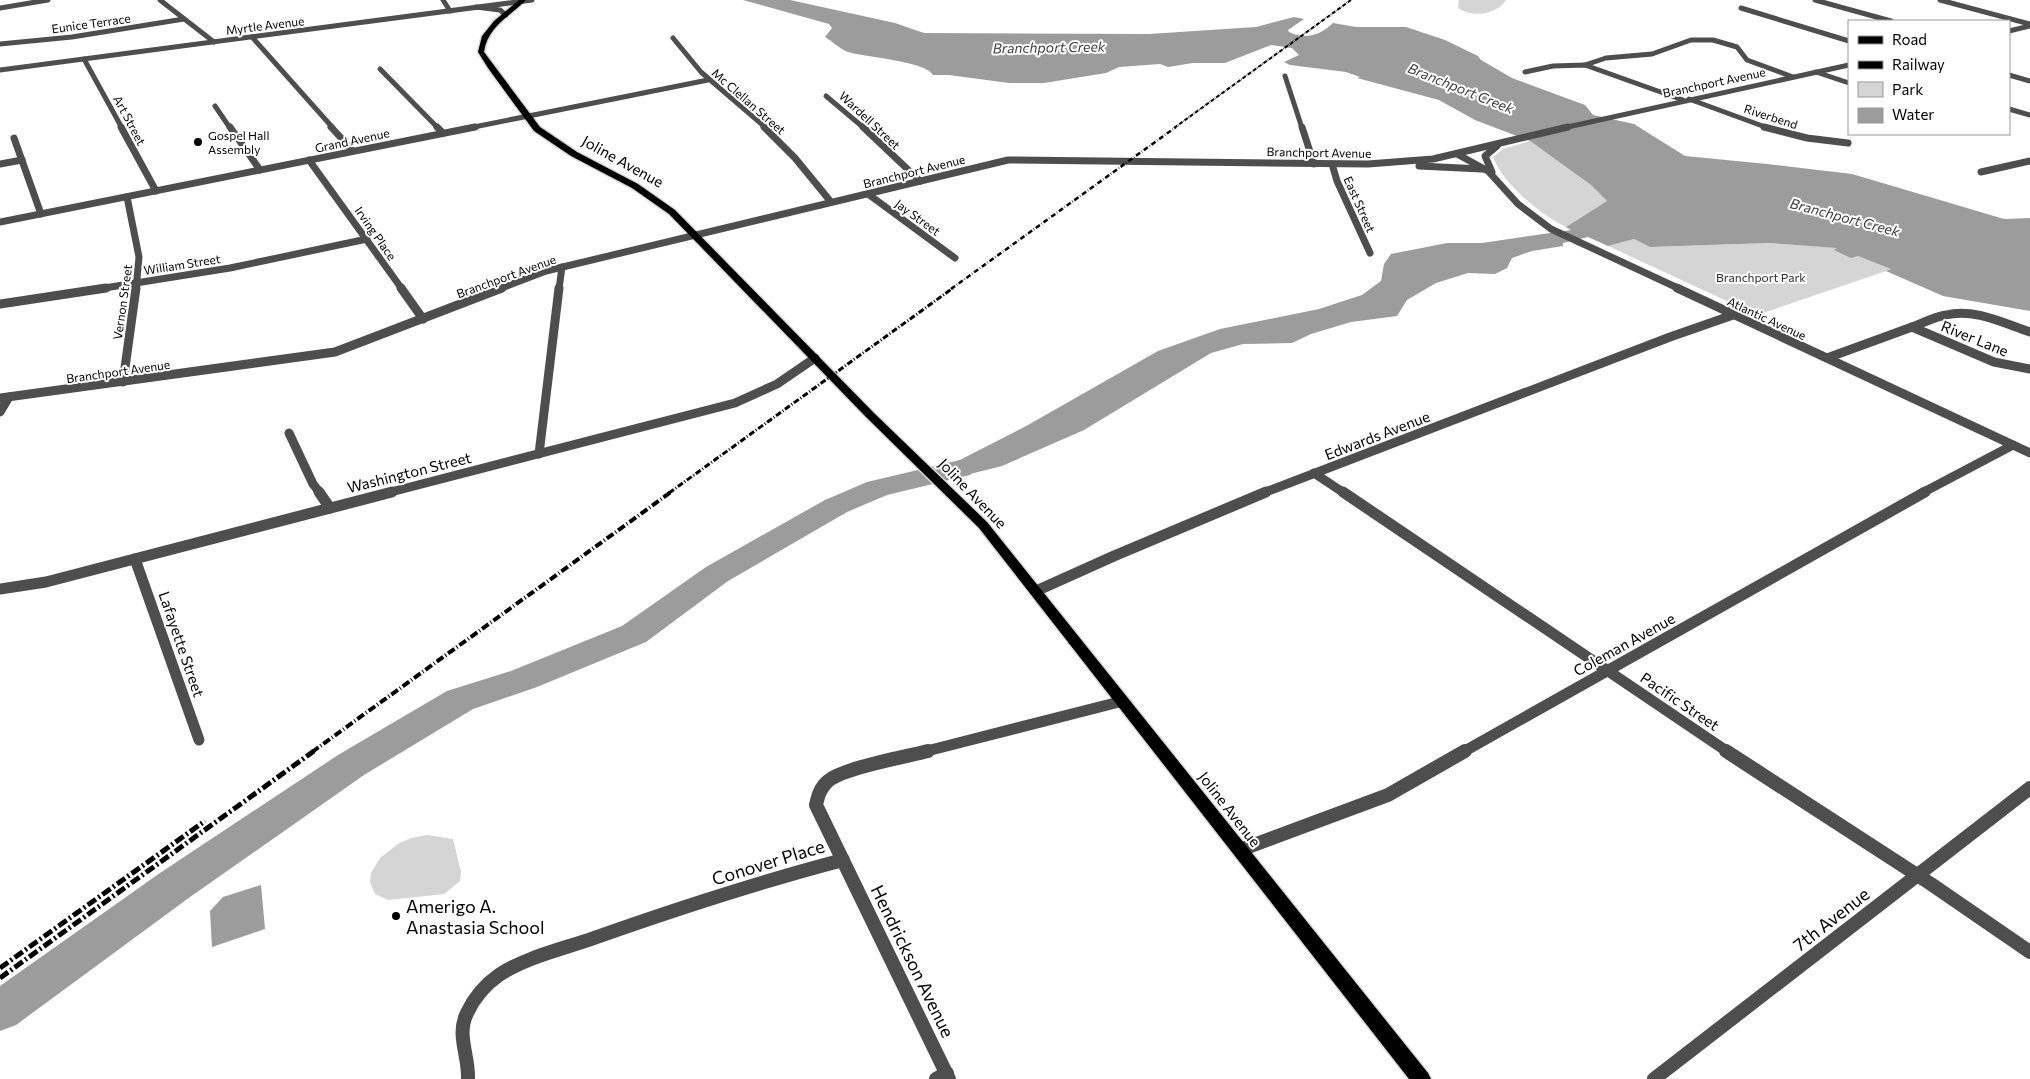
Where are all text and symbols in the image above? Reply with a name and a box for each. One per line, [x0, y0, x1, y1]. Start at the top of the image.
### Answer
street label: Eunice Terrace [51, 11, 131, 35]
street label: Myrtle Avenue [225, 13, 305, 37]
legend [1848, 20, 2010, 135]
text: Road [1892, 30, 1927, 48]
water label: Branchport Creek [992, 38, 1106, 56]
text: Railway [1892, 55, 1945, 73]
water label: Branchport Creek [1406, 59, 1517, 117]
street label: Branchport Avenue [1661, 64, 1767, 100]
street label: Mc Clellan Street [709, 65, 789, 137]
text: Park [1892, 80, 1923, 98]
street label: Wardell Street [837, 88, 903, 152]
street label: Art Street [111, 93, 149, 147]
street label: Riverbend [1742, 101, 1800, 131]
text: Water [1892, 105, 1934, 123]
street label: Grand Avenue [313, 125, 391, 155]
place label: Gospel Hall Assembly [208, 128, 269, 156]
street label: Joline Avenue [579, 131, 667, 191]
marker: Gospel Hall Assembly [192, 136, 204, 148]
street label: Branchport Avenue [1267, 144, 1371, 160]
street label: Branchport Avenue [862, 152, 966, 190]
street label: East Street [1341, 174, 1379, 234]
water label: Branchport Creek [1788, 194, 1902, 240]
street label: Jay Street [892, 196, 943, 239]
street label: Irving Place [352, 204, 400, 262]
street label: William Street [143, 251, 221, 277]
street label: Branchport Avenue [454, 252, 558, 300]
street label: Vernon Street [110, 263, 134, 340]
park label: Branchport Park [1716, 270, 1806, 284]
street label: Atlantic Avenue [1725, 294, 1809, 342]
street label: River Lane [1939, 316, 2011, 360]
street label: Branchport Avenue [65, 357, 171, 385]
street label: Edwards Avenue [1322, 407, 1432, 463]
street label: Washington Street [345, 448, 473, 496]
street label: Joline Avenue [935, 454, 1011, 532]
street label: Lafayette Street [155, 589, 209, 699]
street label: Coleman Avenue [1570, 609, 1678, 679]
street label: Pacific Street [1637, 668, 1723, 734]
street label: Joline Avenue [1195, 768, 1265, 850]
street label: Conover Place [709, 834, 827, 890]
street label: Hendrickson Avenue [867, 881, 959, 1041]
street label: 7th Avenue [1789, 882, 1873, 956]
place label: Amerigo A. Anastasia School [406, 895, 545, 938]
marker: Amerigo A. Anastasia School [390, 910, 402, 922]

